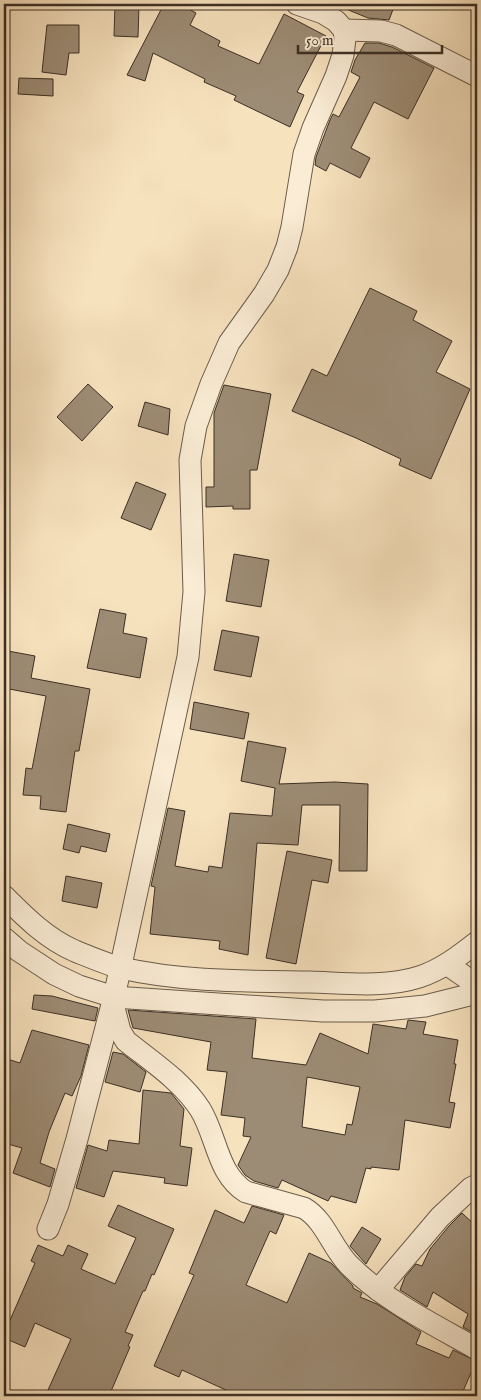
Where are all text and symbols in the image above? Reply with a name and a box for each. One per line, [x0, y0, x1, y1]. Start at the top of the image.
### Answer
scale bar [298, 22, 442, 54]
text: 50 m [306, 31, 334, 50]

